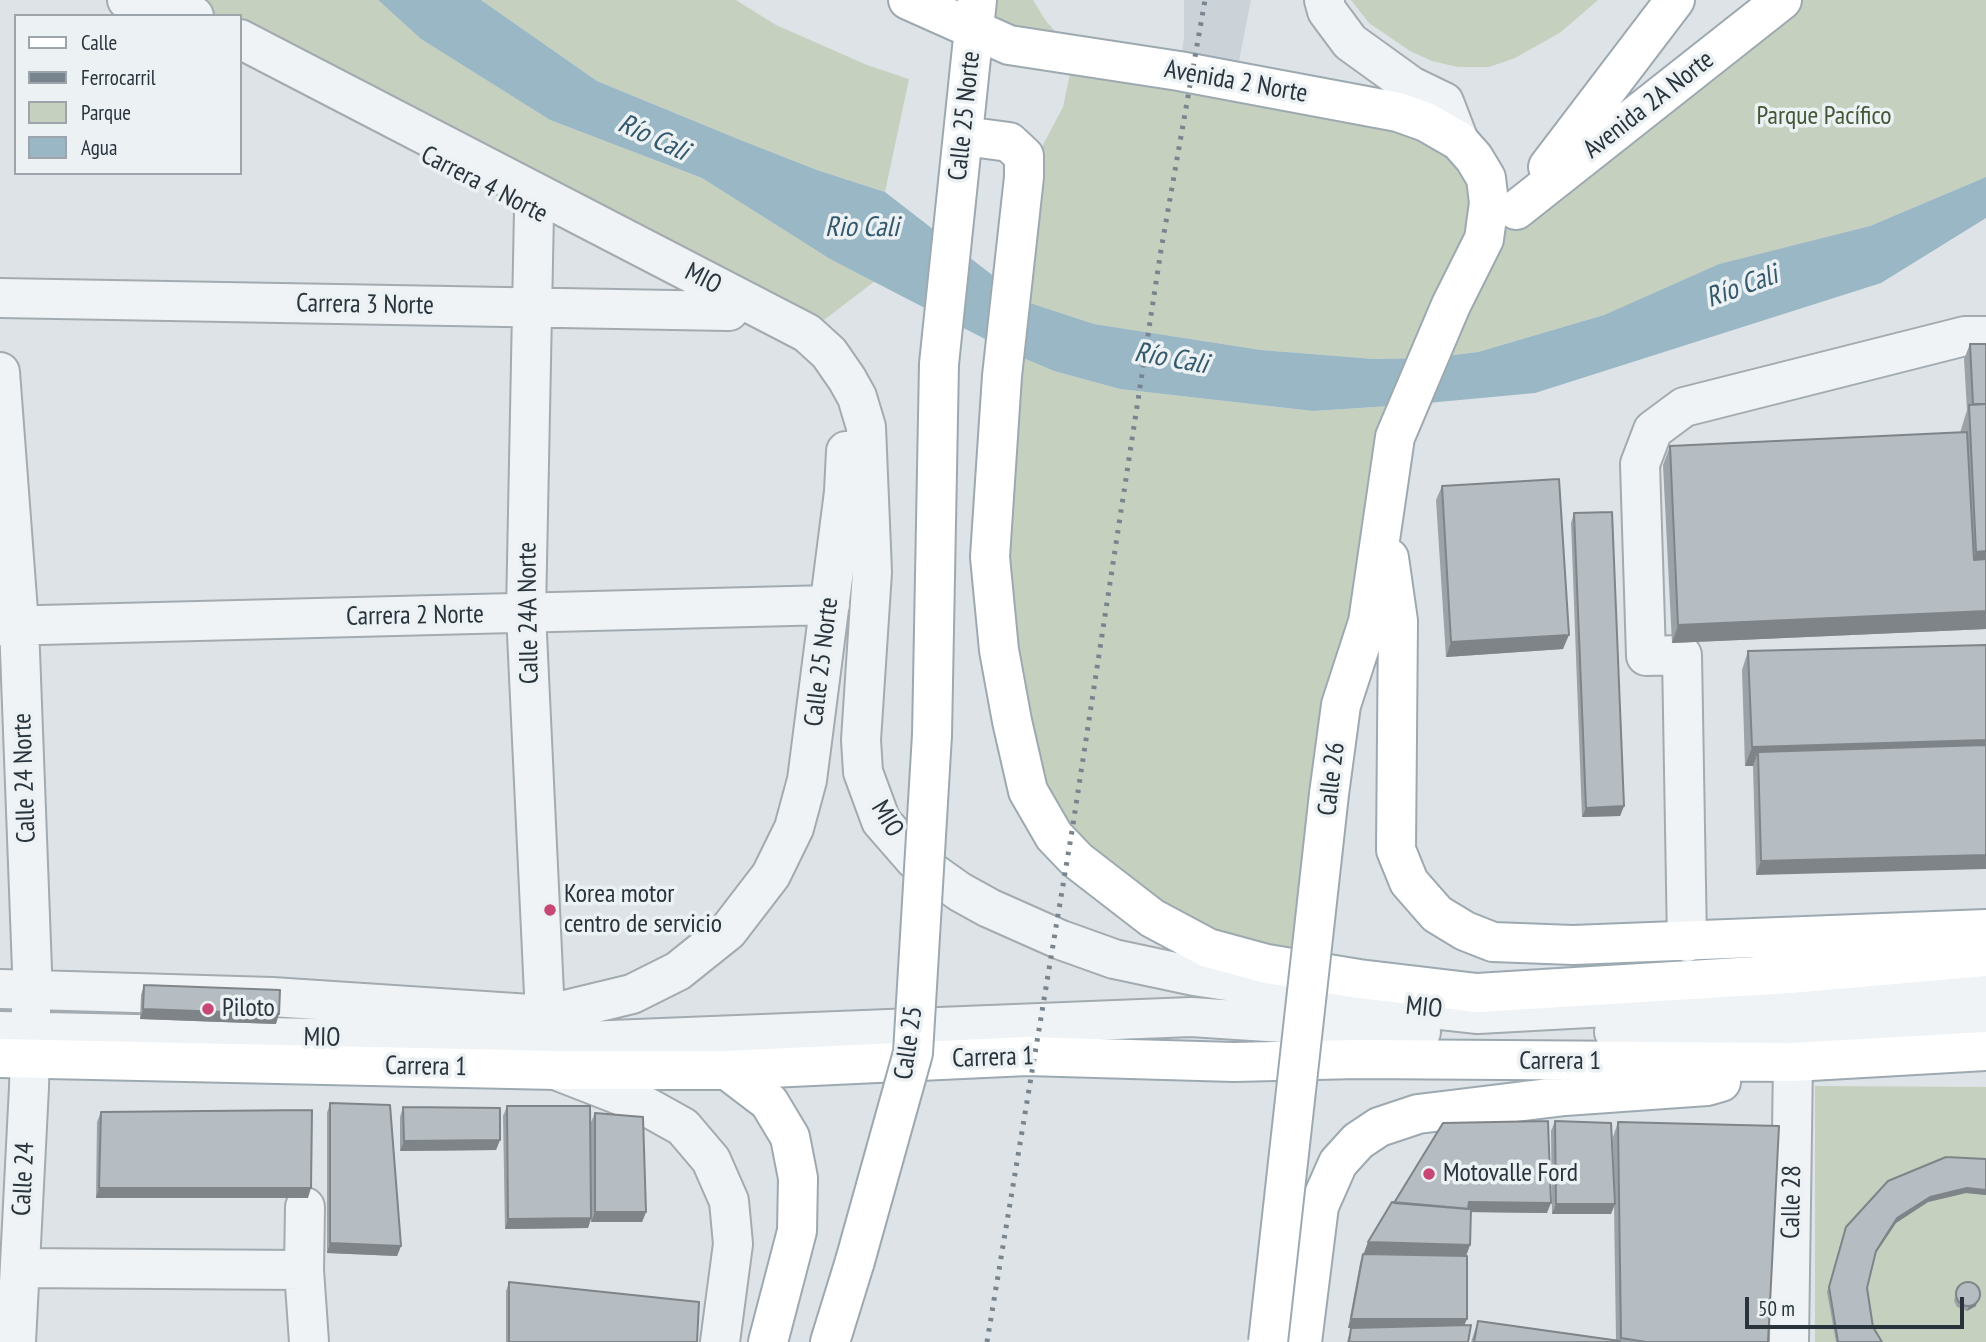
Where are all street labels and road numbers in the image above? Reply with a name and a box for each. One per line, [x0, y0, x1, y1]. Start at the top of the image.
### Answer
street label: Avenida 2A Norte [1578, 44, 1720, 166]
street label: Calle 25 Norte [943, 50, 987, 182]
street label: Avenida 2 Norte [1162, 54, 1310, 110]
street label: Carrera 4 Norte [416, 140, 552, 230]
street label: MIO [679, 257, 727, 301]
street label: Carrera 3 Norte [296, 288, 434, 322]
street label: Calle 24A Norte [512, 542, 546, 684]
street label: Calle 25 Norte [799, 596, 845, 728]
street label: Carrera 2 Norte [346, 599, 484, 633]
street label: Calle 24 Norte [7, 713, 43, 843]
street label: Calle 26 [1312, 741, 1352, 817]
street label: MIO [864, 795, 910, 843]
street label: MIO [1404, 991, 1444, 1025]
street label: Calle 25 [888, 1004, 930, 1082]
street label: MIO [303, 1022, 341, 1054]
street label: Carrera 1 [952, 1041, 1034, 1075]
street label: Carrera 1 [1519, 1046, 1601, 1078]
street label: Carrera 1 [385, 1051, 467, 1083]
street label: Calle 24 [6, 1141, 42, 1217]
street label: Calle 28 [1776, 1165, 1808, 1239]

